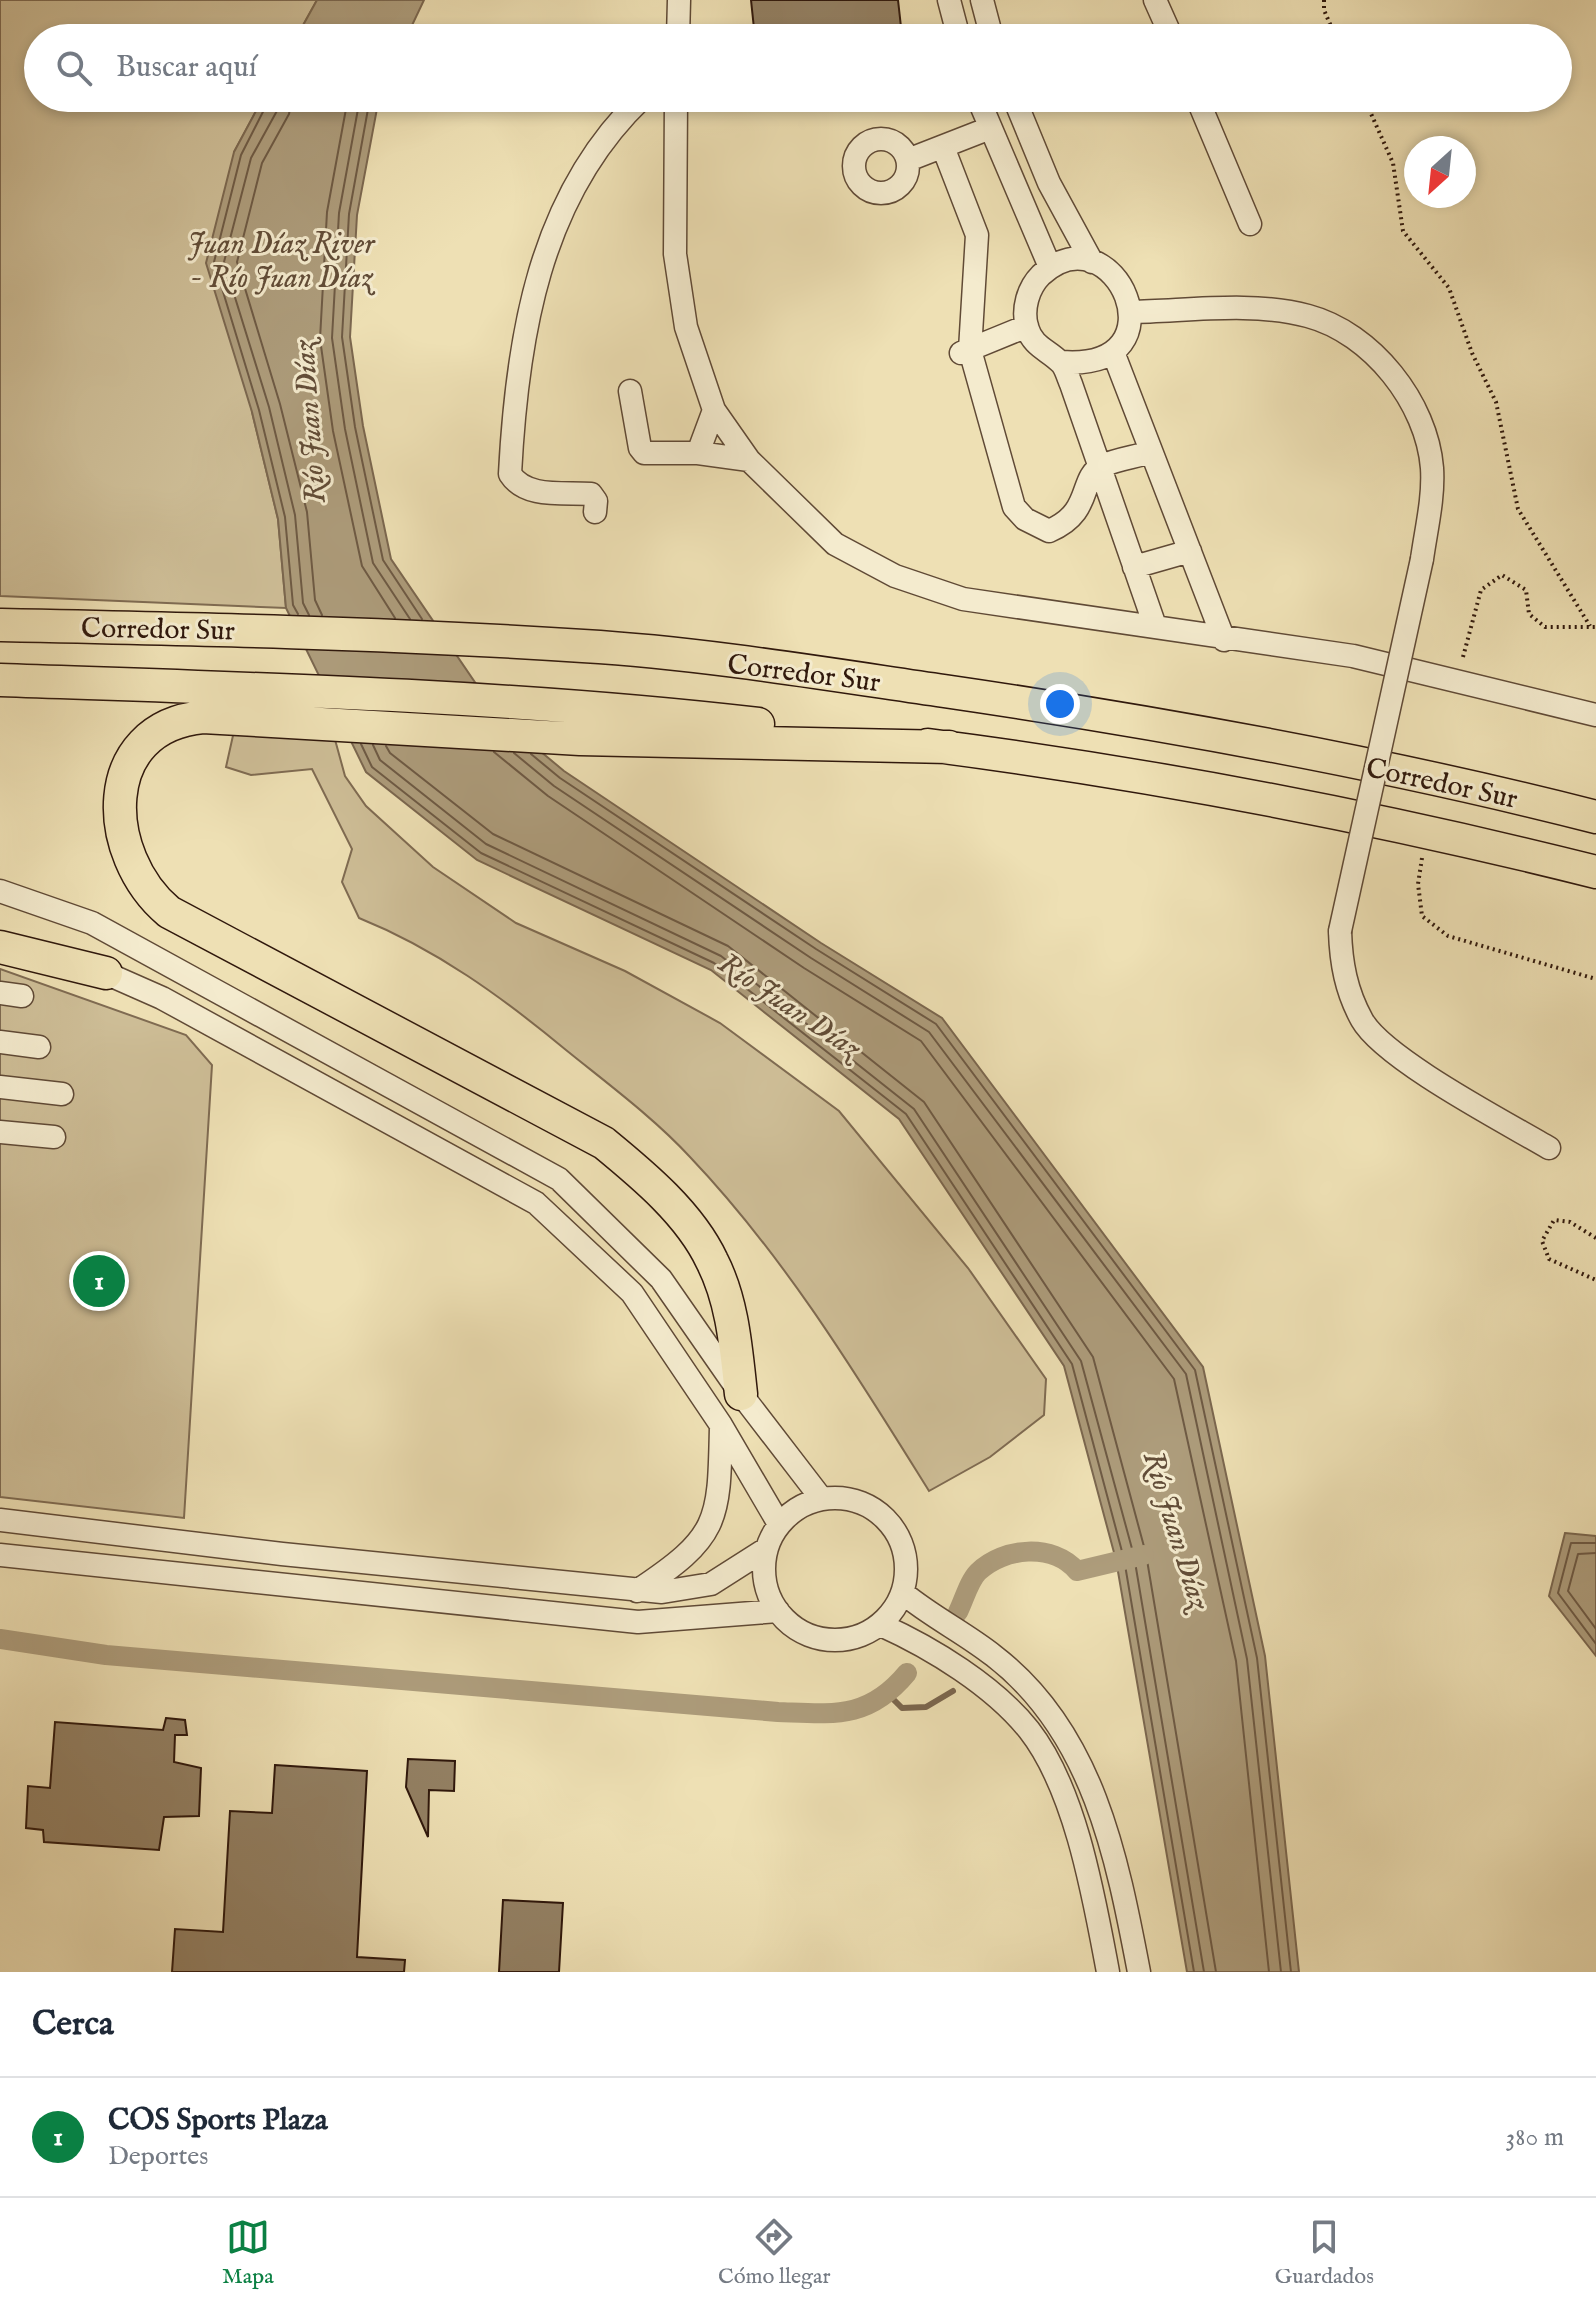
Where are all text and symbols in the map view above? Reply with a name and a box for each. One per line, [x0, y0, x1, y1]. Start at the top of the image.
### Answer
search box [24, 24, 1572, 112]
icon: search [52, 46, 96, 90]
text: Buscar aquí [116, 49, 257, 87]
north arrow [1404, 136, 1476, 208]
water label: Juan Díaz River - Río Juan Díaz [188, 226, 376, 298]
water label: Río Juan Díaz [286, 336, 336, 505]
street label: Corredor Sur [81, 612, 235, 649]
street label: Corredor Sur [725, 648, 882, 701]
your location [1040, 684, 1080, 724]
street label: Corredor Sur [1363, 751, 1520, 818]
water label: Río Juan Díaz [710, 945, 870, 1070]
pin: 1 [73, 1251, 125, 1311]
water label: Río Juan Díaz [1133, 1447, 1218, 1617]
text: Cerca [32, 2003, 114, 2046]
text: COS Sports Plaza [108, 2102, 328, 2140]
text: 1 [53, 2121, 63, 2154]
text: 380 m [1506, 2121, 1564, 2154]
text: Deportes [108, 2140, 208, 2173]
tab: Mapa [222, 2215, 274, 2291]
tab: Cómo llegar [718, 2215, 831, 2291]
tab: Guardados [1275, 2215, 1374, 2291]

